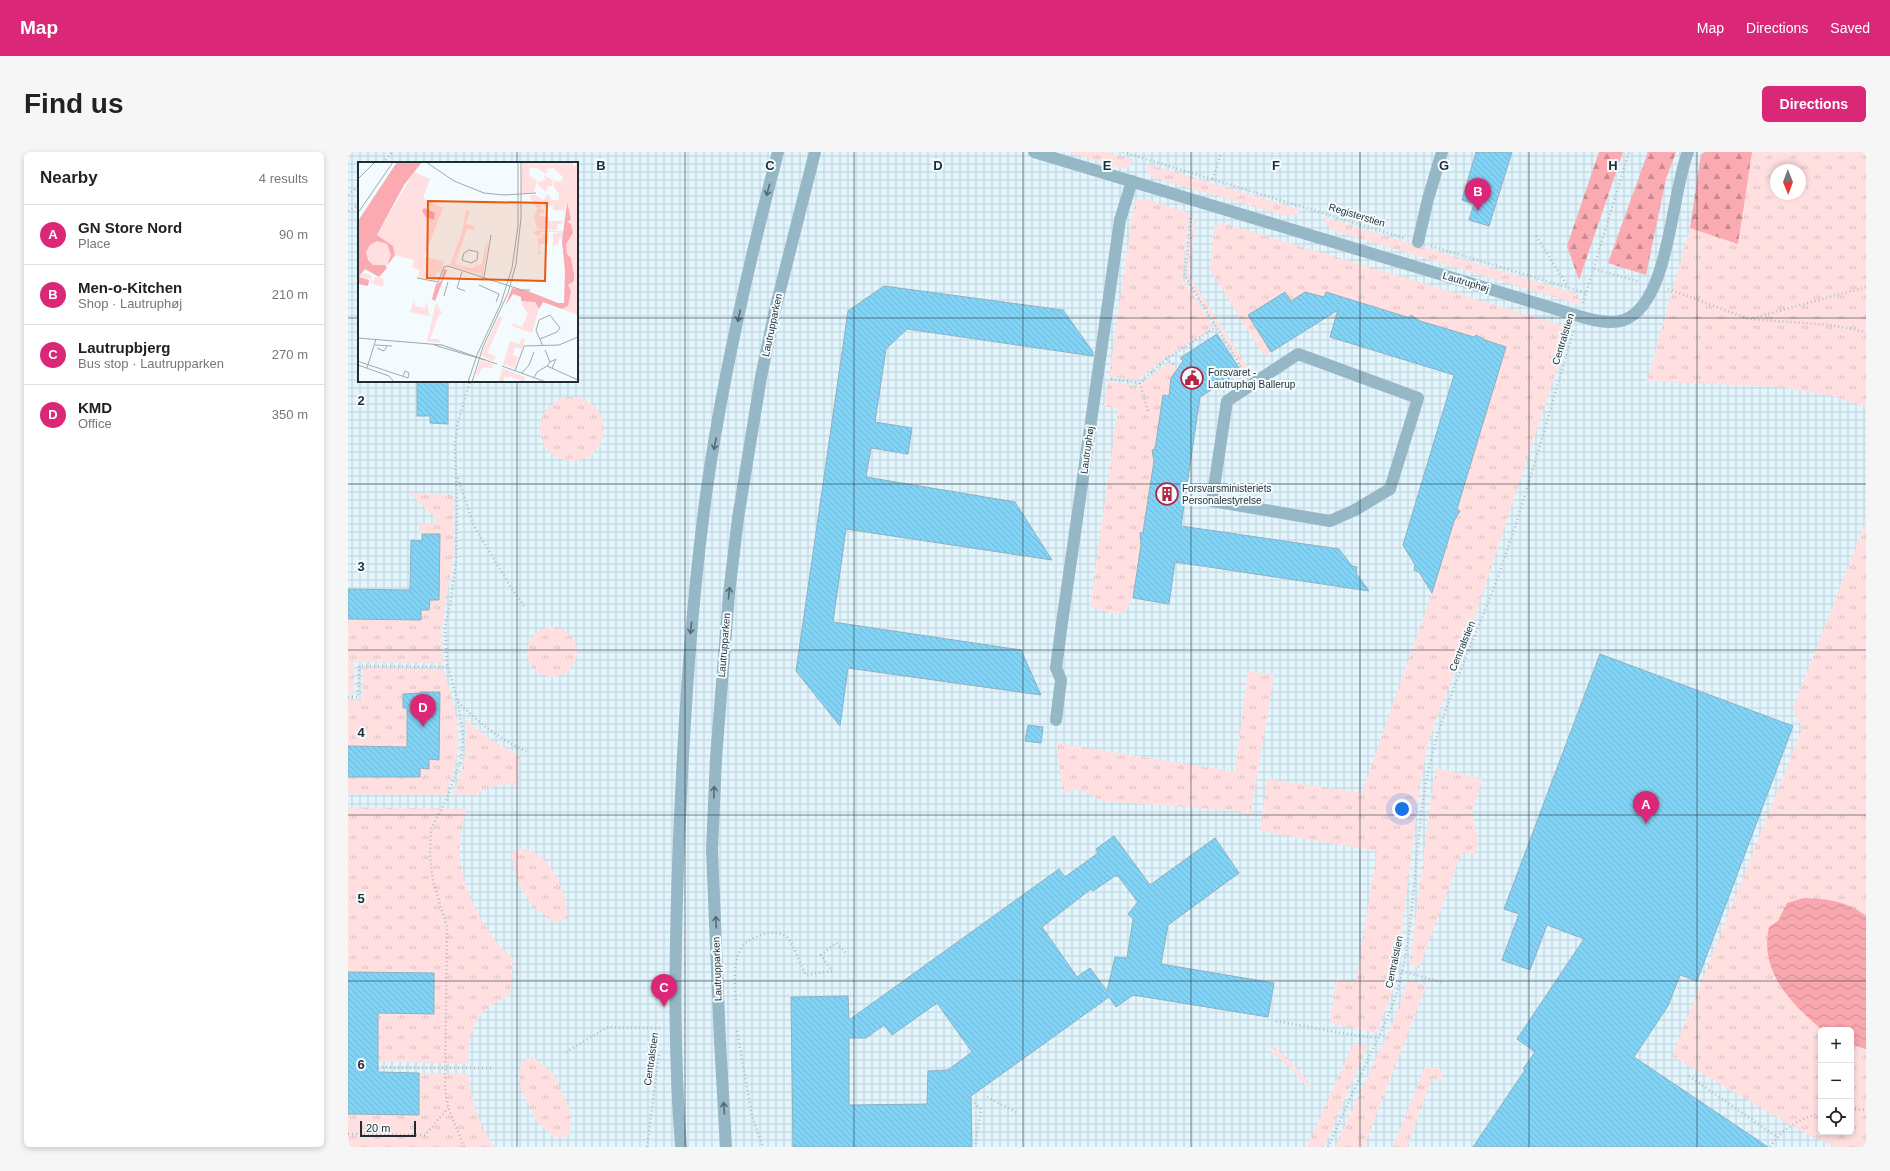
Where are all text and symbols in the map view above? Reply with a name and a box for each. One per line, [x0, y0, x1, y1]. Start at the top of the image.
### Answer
text: Map [20, 17, 58, 38]
text: Map [1697, 20, 1724, 36]
text: Directions [1746, 20, 1808, 36]
text: Saved [1830, 20, 1870, 36]
button: Directions [1762, 86, 1866, 122]
text: Find us [24, 88, 124, 119]
text: B [596, 158, 606, 173]
text: C [765, 158, 775, 173]
text: D [933, 158, 943, 173]
text: E [1103, 158, 1112, 173]
text: F [1272, 158, 1280, 173]
text: G [1439, 158, 1449, 173]
text: H [1608, 158, 1618, 173]
inset map [358, 162, 578, 382]
north arrow [1770, 164, 1806, 200]
text: Nearby [40, 168, 98, 187]
text: 4 results [259, 171, 308, 186]
pin: B [1465, 178, 1491, 211]
one-way arrow [764, 183, 771, 196]
street label: Registerstien [1327, 201, 1387, 229]
text: GN Store Nord [78, 219, 182, 236]
text: A [48, 227, 58, 242]
text: 90 m [279, 227, 308, 242]
text: Place [78, 236, 111, 251]
street label: Lautruphøj [1442, 270, 1490, 294]
text: Men-o-Kitchen [78, 279, 182, 296]
text: B [48, 287, 58, 302]
text: 210 m [272, 287, 308, 302]
street label: Lautrupparken [760, 292, 784, 358]
text: Shop · Lautruphøj [78, 296, 182, 311]
one-way arrow [735, 309, 743, 322]
street label: Centralstien [1550, 312, 1576, 366]
text: Lautrupbjerg [78, 339, 171, 356]
text: C [48, 347, 58, 362]
text: 270 m [272, 347, 308, 362]
text: Bus stop · Lautrupparken [78, 356, 224, 371]
public building icon: Forsvaret - Lautruphøj Ballerup [1179, 365, 1205, 391]
place label: Forsvaret - Lautruphøj Ballerup [1208, 367, 1296, 390]
text: 2 [357, 393, 365, 408]
text: KMD [78, 399, 112, 416]
text: D [48, 407, 58, 422]
text: 350 m [272, 407, 308, 422]
text: Office [78, 416, 112, 431]
street label: Lautruphøj [1078, 426, 1096, 474]
one-way arrow [711, 437, 719, 450]
building icon: Forsvarsministeriets Personalestyrelse [1154, 481, 1180, 507]
place label: Forsvarsministeriets Personalestyrelse [1182, 483, 1271, 506]
text: 3 [357, 559, 365, 574]
one-way arrow [725, 587, 733, 600]
street label: Lautrupparken [716, 612, 732, 678]
street label: Centralstien [1447, 619, 1477, 673]
one-way arrow [687, 621, 695, 634]
pin: D [410, 694, 436, 727]
text: 4 [357, 725, 365, 740]
one-way arrow [711, 786, 718, 799]
pin: A [1633, 791, 1659, 824]
your location [1392, 799, 1412, 819]
text: 5 [357, 891, 365, 906]
one-way arrow [712, 916, 719, 929]
street label: Centralstien [1383, 935, 1405, 989]
street label: Lautrupparken [710, 937, 724, 1001]
pin: C [651, 974, 677, 1007]
map controls [1818, 1027, 1854, 1135]
button: + [1818, 1027, 1854, 1063]
street label: Centralstien [642, 1032, 660, 1086]
text: 6 [357, 1057, 365, 1072]
button: − [1818, 1063, 1854, 1099]
button: locate [1818, 1099, 1854, 1135]
one-way arrow [720, 1102, 727, 1115]
scale bar [360, 1119, 416, 1138]
text: 20 m [366, 1122, 390, 1134]

